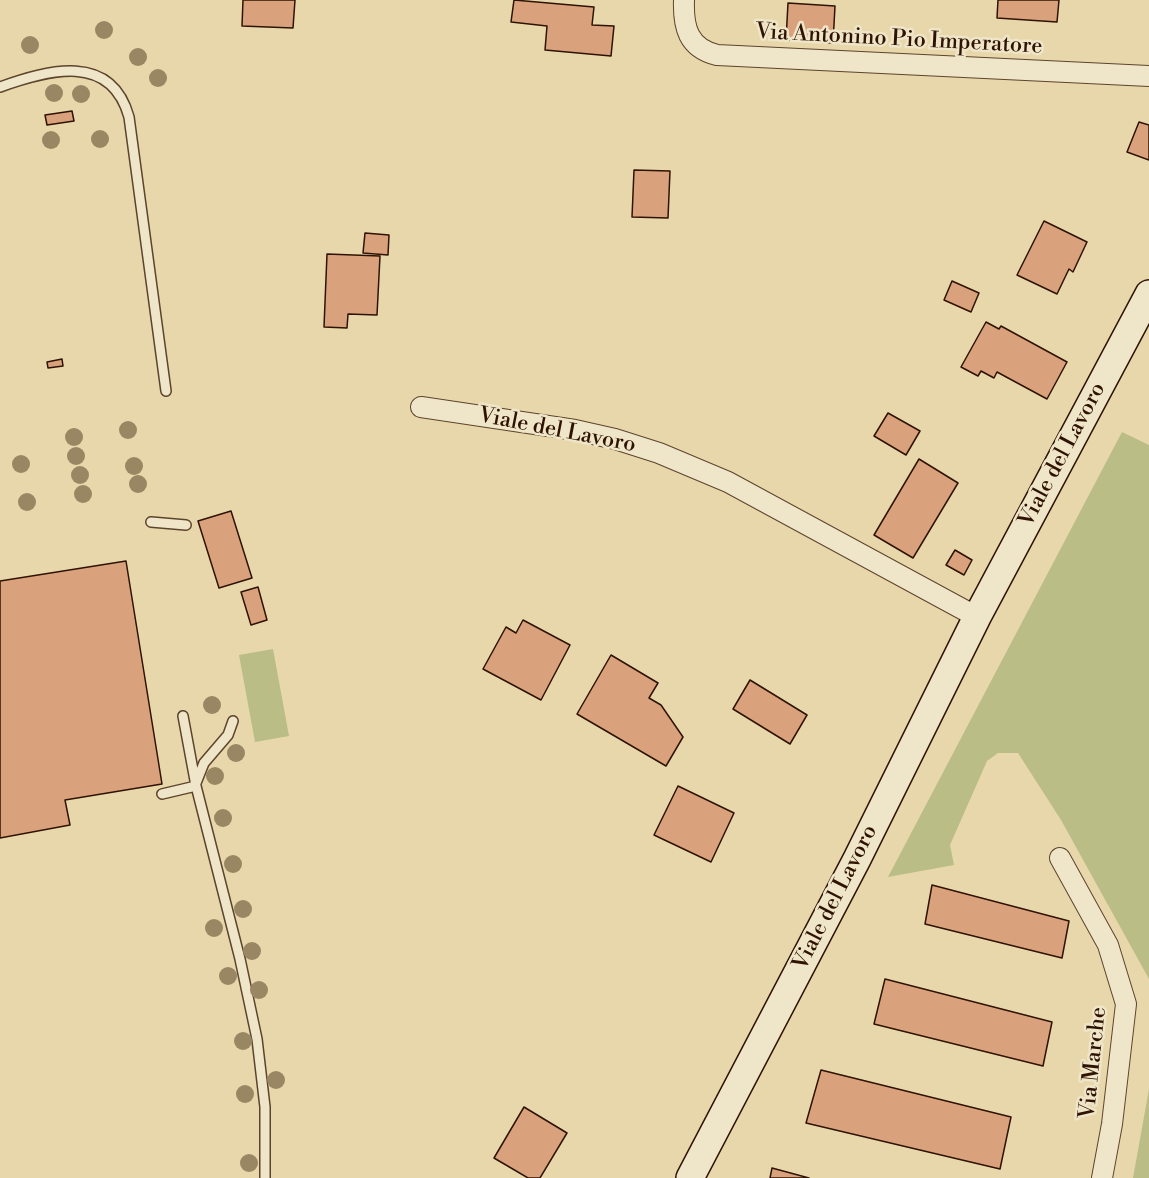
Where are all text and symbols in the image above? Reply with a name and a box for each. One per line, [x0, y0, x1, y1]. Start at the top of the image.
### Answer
street label: Via Antonino Pio Imperatore [755, 19, 1043, 61]
street label: Viale del Lavoro [1014, 378, 1112, 532]
street label: Viale del Lavoro [476, 403, 638, 459]
street label: Viale del Lavoro [788, 821, 884, 975]
street label: Via Marche [1075, 1006, 1113, 1120]

